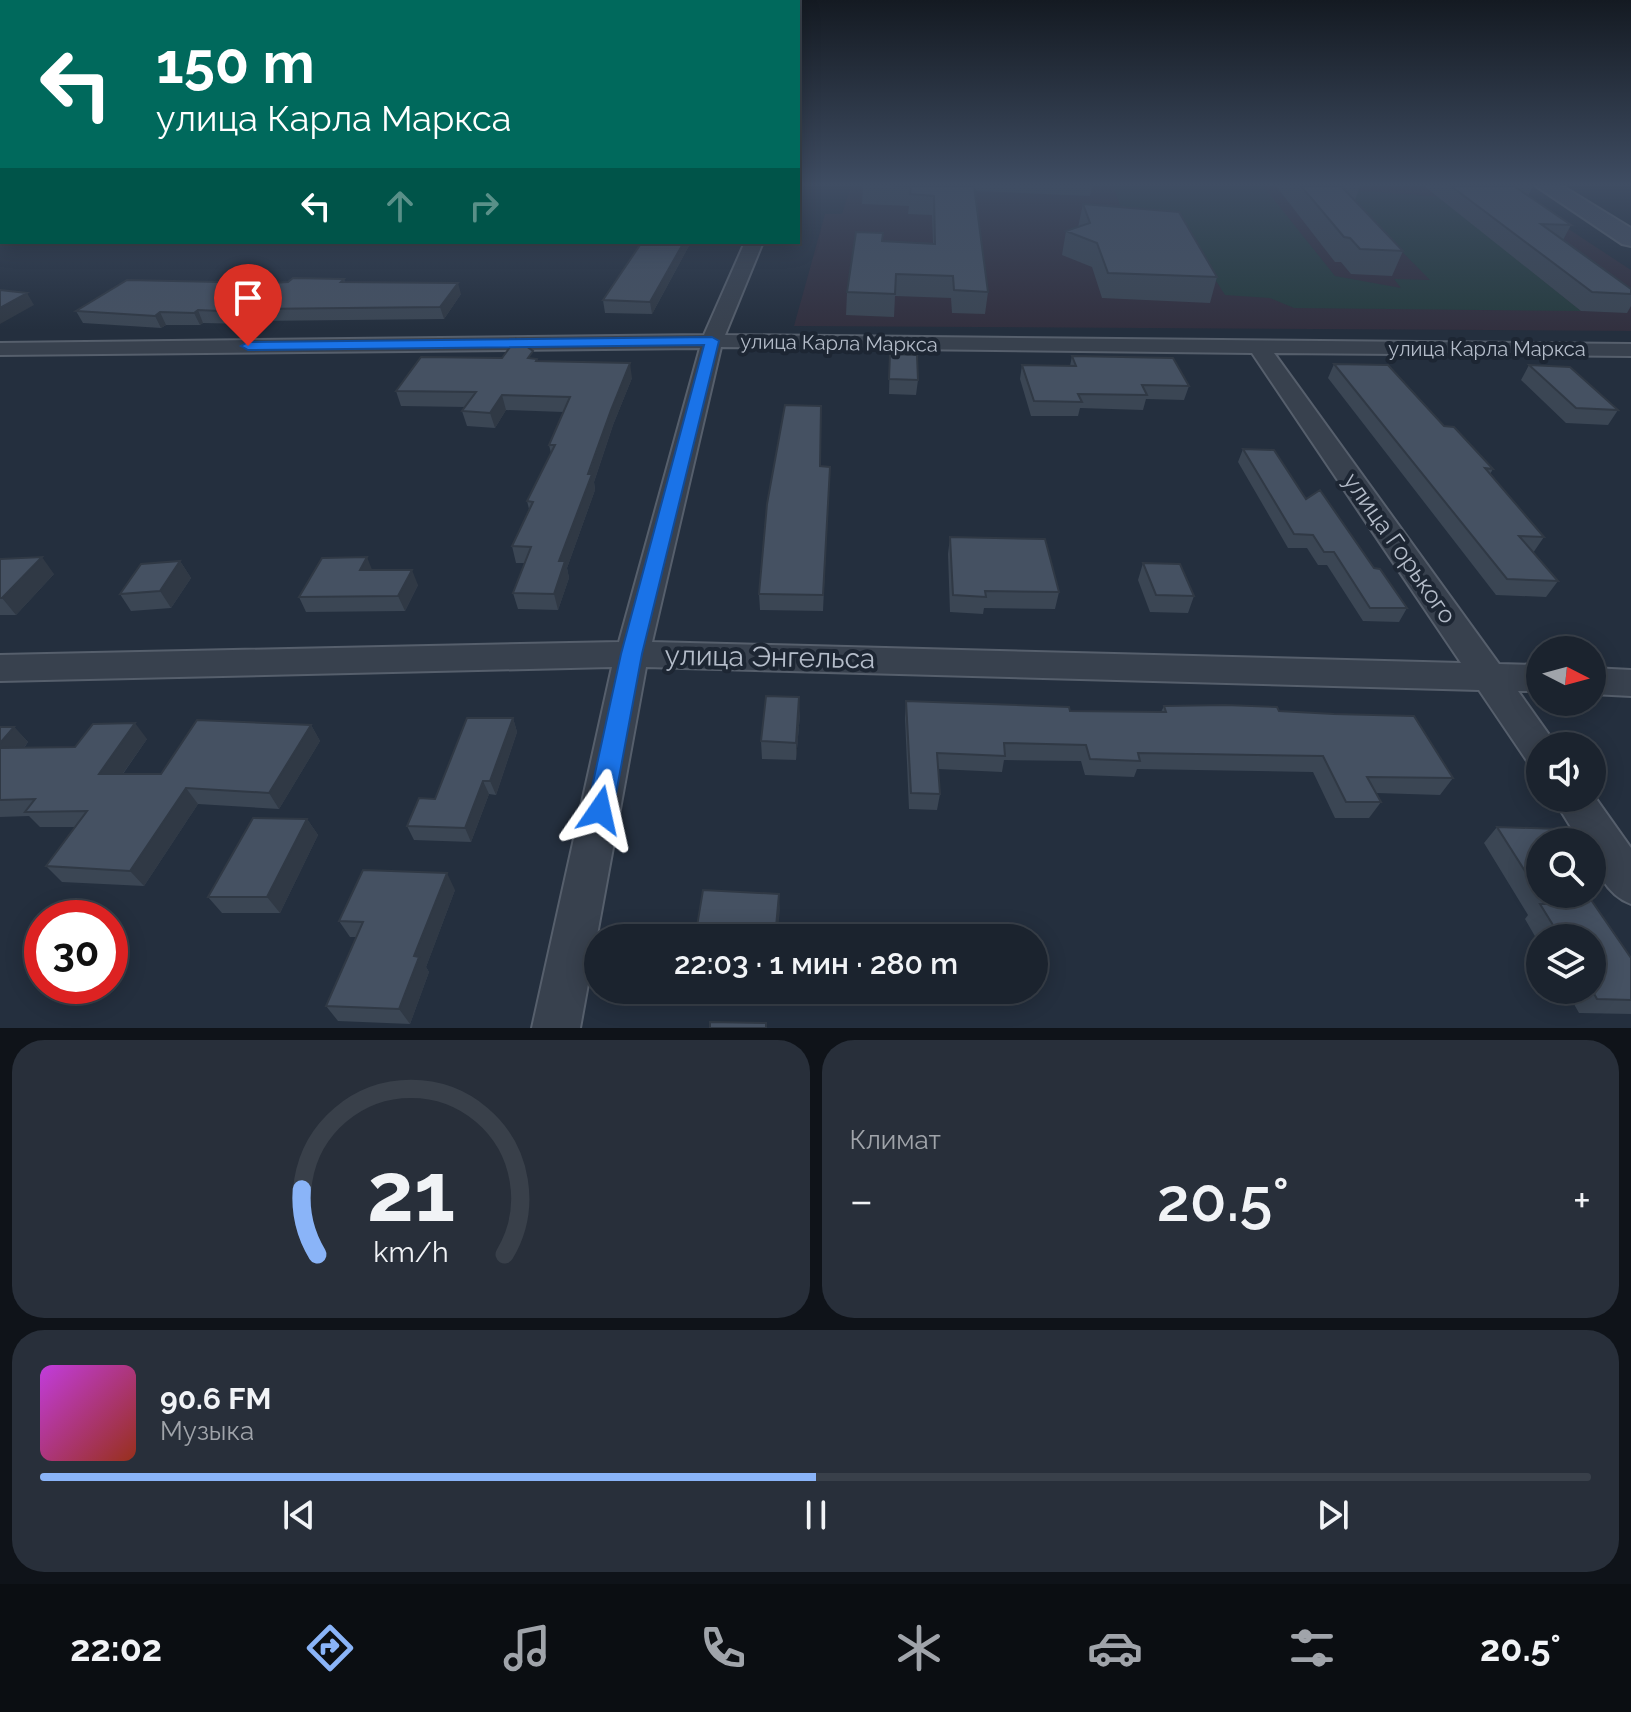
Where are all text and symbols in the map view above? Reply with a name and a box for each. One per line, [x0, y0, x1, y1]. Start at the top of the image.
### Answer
text: 150 m [156, 30, 315, 96]
icon: left [24, 32, 128, 136]
text: улица Карла Маркса [156, 97, 511, 139]
icon: left [294, 184, 338, 228]
icon: ahead [378, 184, 422, 228]
icon: right [462, 184, 506, 228]
pin [214, 264, 282, 346]
icon: arrive [226, 276, 270, 320]
street label: улица Карла Маркса [740, 329, 938, 357]
street label: улица Карла Маркса [1388, 337, 1586, 361]
street label: улица Горького [1337, 467, 1463, 629]
north arrow [1526, 636, 1606, 716]
map controls [1526, 636, 1606, 1004]
street label: улица Энгельса [664, 639, 876, 675]
button: sound [1526, 732, 1606, 812]
position arrow [558, 768, 642, 852]
button: search [1526, 828, 1606, 908]
speed limit sign: 30 [24, 900, 128, 1004]
button: layers [1526, 924, 1606, 1004]
text: 22:03 · 1 мин · 280 m [674, 946, 958, 981]
text: Климат [850, 1125, 941, 1155]
text: 21 [367, 1143, 455, 1240]
text: 20.5° [1157, 1165, 1289, 1235]
text: − [850, 1175, 873, 1226]
text: + [1573, 1175, 1591, 1226]
text: km/h [373, 1235, 448, 1269]
text: 90.6 FM [160, 1381, 271, 1416]
text: Музыка [160, 1416, 254, 1446]
icon: previous [277, 1493, 321, 1537]
icon: pause [794, 1493, 838, 1537]
icon: next [1311, 1493, 1355, 1537]
icon: directions [302, 1620, 358, 1676]
icon: music [499, 1620, 555, 1676]
icon: phone [695, 1620, 751, 1676]
icon: climate [891, 1620, 947, 1676]
icon: car [1087, 1620, 1143, 1676]
icon: filters [1284, 1620, 1340, 1676]
text: 22:02 [70, 1627, 162, 1669]
text: 20.5° [1480, 1627, 1561, 1669]

